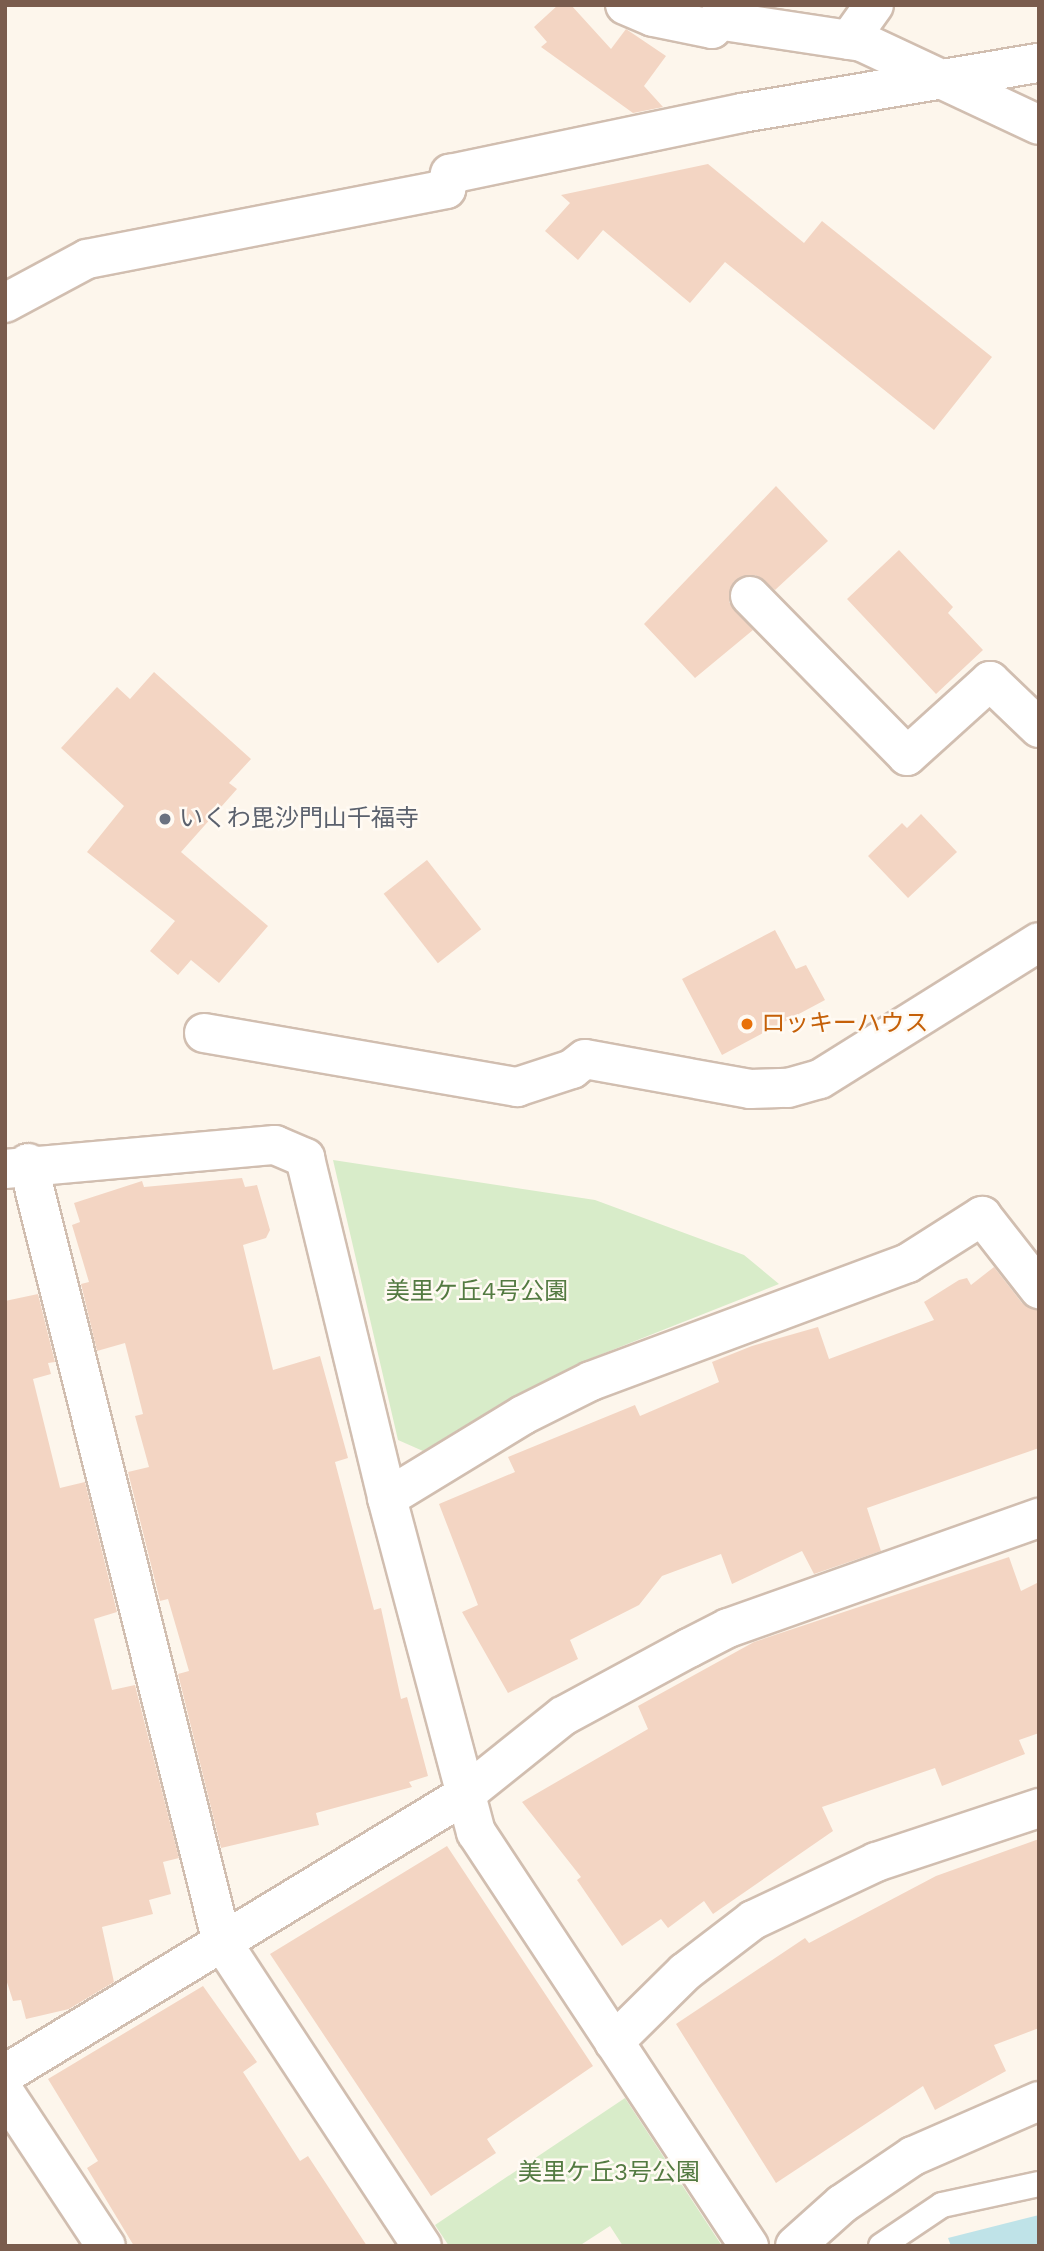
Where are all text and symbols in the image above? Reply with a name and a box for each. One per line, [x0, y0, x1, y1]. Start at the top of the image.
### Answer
place label: いくわ毘沙門山千福寺 [179, 805, 419, 833]
marker: いくわ毘沙門山千福寺 [157, 811, 173, 827]
place label: ロッキーハウス [761, 1010, 929, 1038]
marker: ロッキーハウス [739, 1016, 755, 1032]
park label: 美里ケ丘4号公園 [386, 1278, 568, 1306]
park label: 美里ケ丘3号公園 [518, 2159, 700, 2187]

